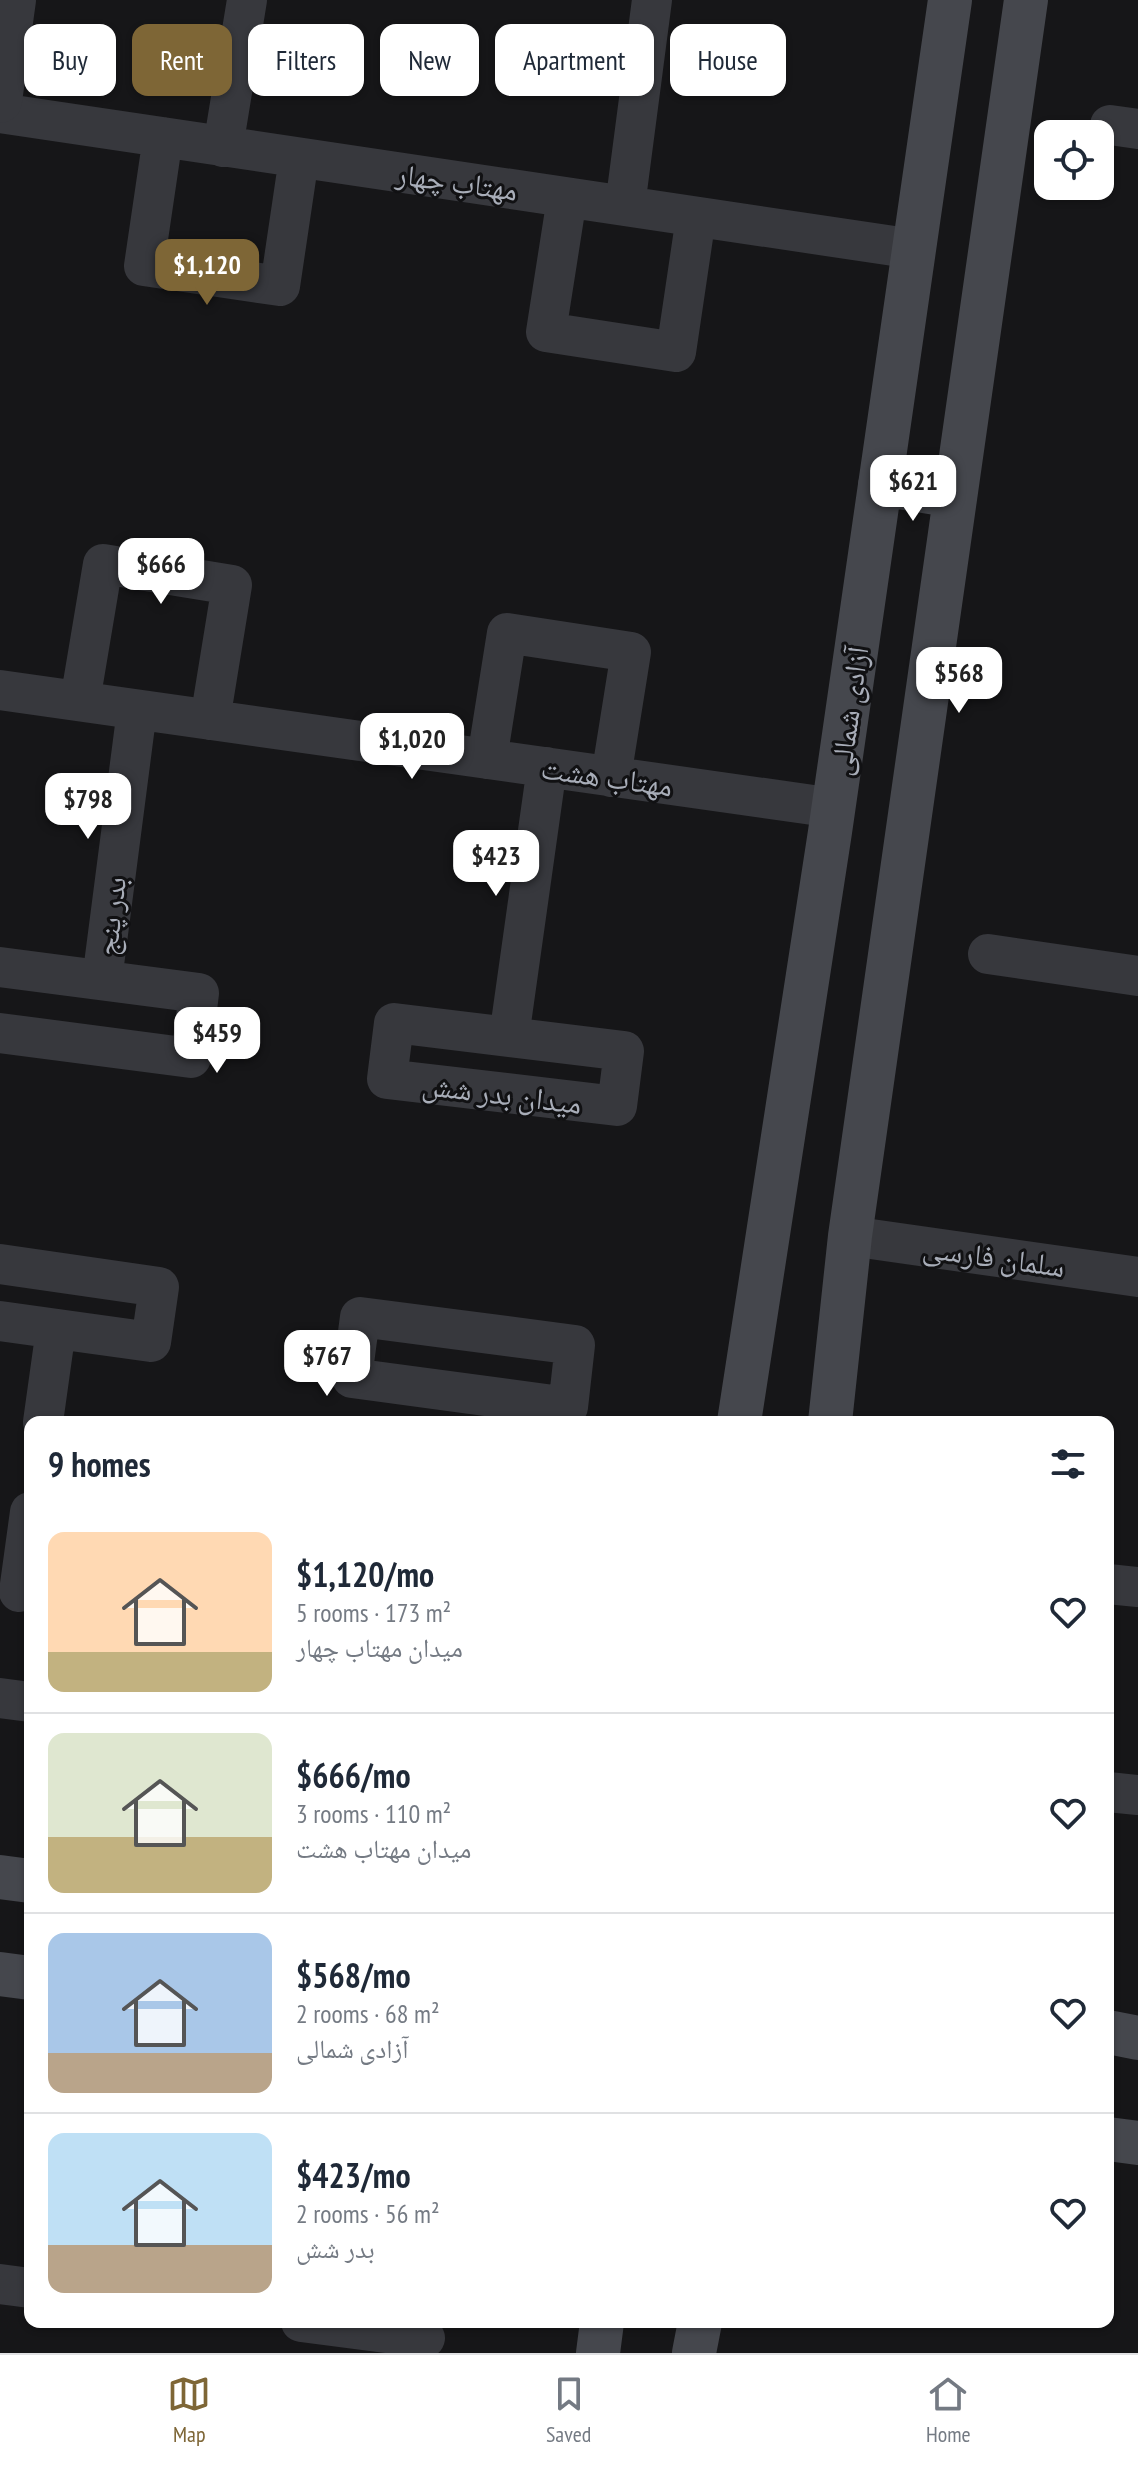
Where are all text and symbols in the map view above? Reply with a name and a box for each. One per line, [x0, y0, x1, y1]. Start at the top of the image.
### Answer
chip: Buy [24, 24, 116, 96]
chip: Rent [132, 24, 232, 96]
chip: Filters [248, 24, 364, 96]
chip: New [380, 24, 479, 96]
chip: Apartment [495, 24, 654, 96]
chip: House [670, 24, 786, 96]
map controls [1034, 120, 1114, 200]
button: locate [1034, 120, 1114, 200]
street label: مهتاب چهار [393, 153, 520, 209]
pin: $1,120 [142, 239, 272, 307]
text: $1,120 [173, 248, 241, 281]
pin: $621 [866, 455, 960, 523]
text: $621 [888, 464, 938, 497]
pin: $666 [114, 538, 208, 606]
text: $666 [136, 547, 186, 580]
street label: آزادی شمالی [820, 643, 877, 778]
pin: $568 [912, 647, 1006, 715]
text: $568 [934, 656, 984, 689]
pin: $1,020 [347, 713, 477, 781]
text: $1,020 [378, 722, 446, 755]
street label: مهتاب هشت [539, 747, 675, 805]
pin: $798 [41, 773, 135, 841]
text: $798 [63, 782, 113, 815]
pin: $423 [449, 830, 543, 898]
text: $423 [471, 839, 521, 872]
street label: بدر پنج [86, 874, 135, 958]
pin: $459 [170, 1007, 264, 1075]
text: $459 [192, 1016, 242, 1049]
street label: میدان بدر شش [420, 1064, 584, 1122]
street label: سلمان فارسی [920, 1227, 1068, 1285]
pin: $767 [280, 1330, 374, 1398]
text: $767 [302, 1339, 352, 1372]
text: 9 homes [48, 1442, 151, 1486]
icon: filters [1046, 1442, 1090, 1486]
text: $1,120/mo [296, 1552, 434, 1596]
icon: home [112, 1564, 208, 1660]
icon: heart [1046, 1590, 1090, 1634]
text: 5 rooms · 173 m² [296, 1596, 451, 1629]
text: میدان مهتاب چهار [296, 1631, 463, 1664]
text: $666/mo [296, 1753, 411, 1797]
icon: home [112, 1765, 208, 1861]
icon: heart [1046, 1791, 1090, 1835]
text: 3 rooms · 110 m² [296, 1797, 451, 1830]
text: میدان مهتاب هشت [296, 1832, 471, 1865]
text: $568/mo [296, 1953, 411, 1997]
icon: home [112, 1965, 208, 2061]
icon: heart [1046, 1991, 1090, 2035]
text: 2 rooms · 68 m² [296, 1997, 440, 2030]
text: آزادی شمالی [296, 2032, 409, 2065]
text: $423/mo [296, 2153, 411, 2197]
icon: home [112, 2165, 208, 2261]
icon: heart [1046, 2191, 1090, 2235]
text: 2 rooms · 56 m² [296, 2197, 440, 2230]
text: بدر شش [296, 2232, 375, 2265]
tab: Map [167, 2372, 211, 2448]
tab: Saved [546, 2372, 591, 2448]
tab: Home [926, 2372, 971, 2448]

